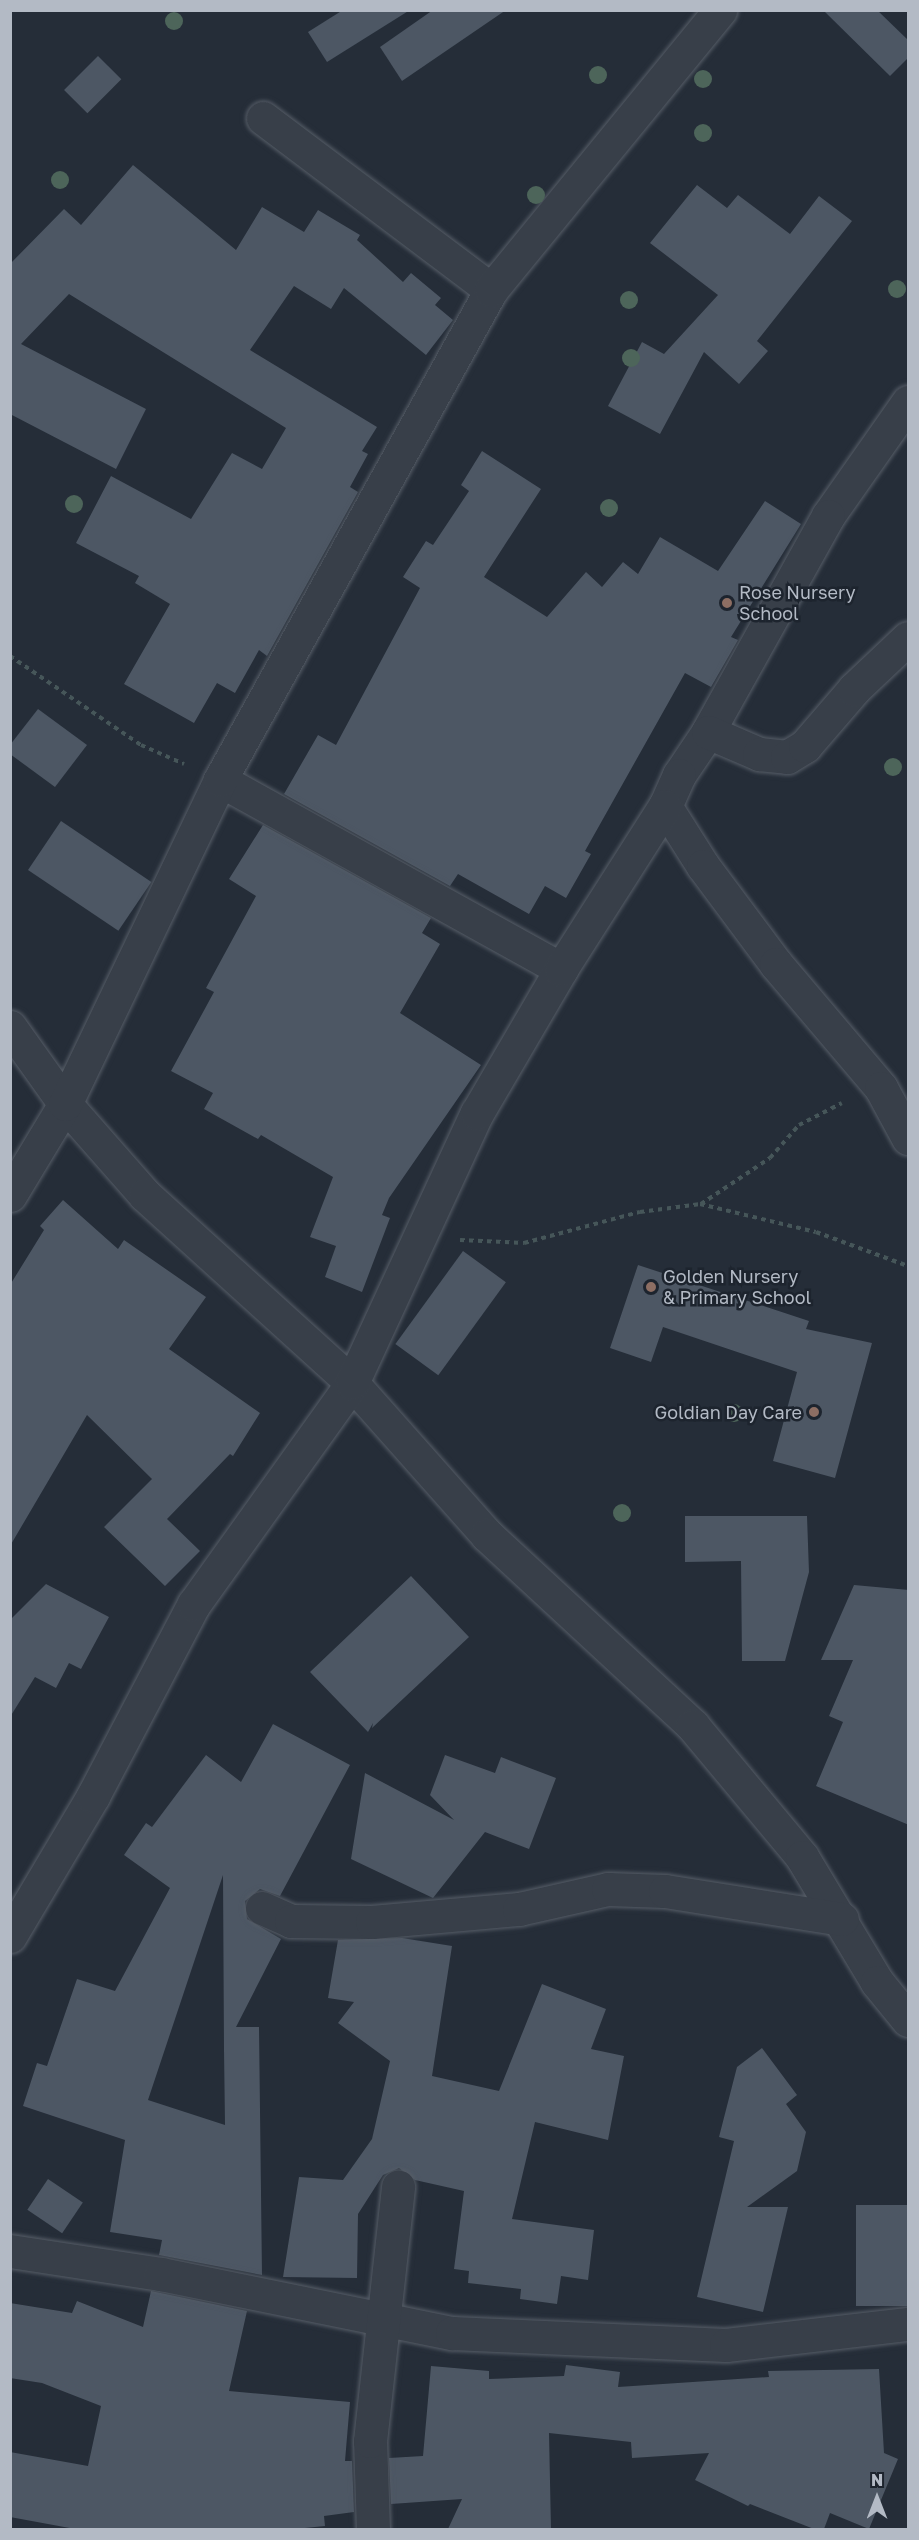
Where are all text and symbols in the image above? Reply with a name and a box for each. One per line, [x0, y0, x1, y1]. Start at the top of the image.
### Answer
place label: Rose Nursery School [739, 582, 856, 624]
marker: Rose Nursery School [720, 596, 734, 610]
place label: Golden Nursery & Primary School [663, 1266, 811, 1308]
marker: Golden Nursery & Primary School [644, 1280, 658, 1294]
place label: Goldian Day Care [655, 1401, 802, 1423]
marker: Goldian Day Care [807, 1405, 821, 1419]
north arrow [847, 2468, 907, 2528]
text: N [871, 2470, 883, 2490]

